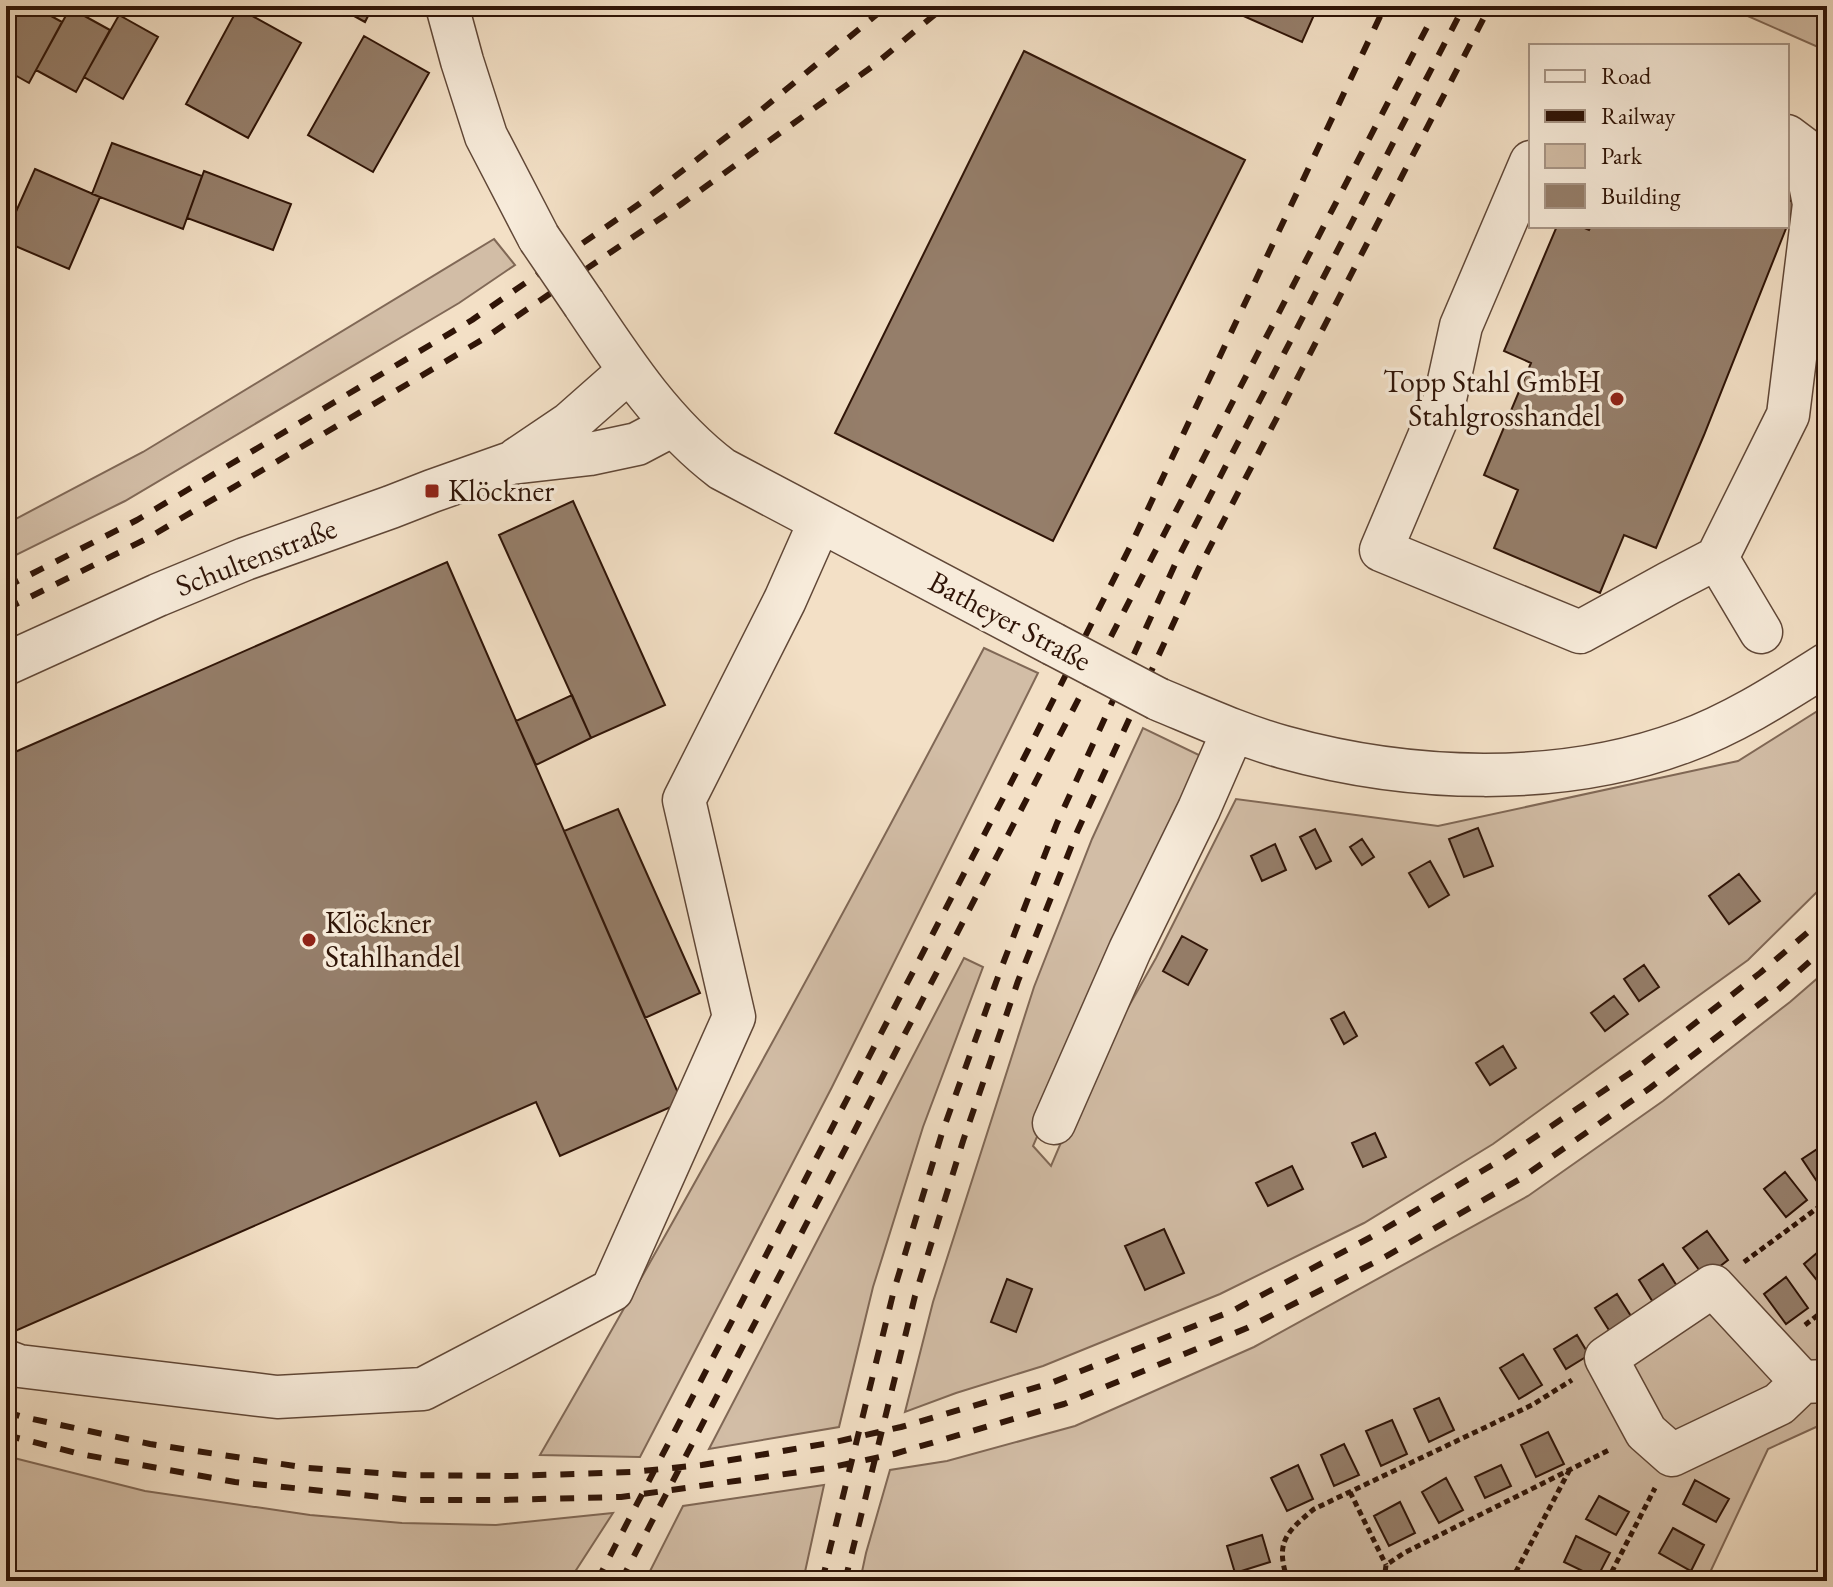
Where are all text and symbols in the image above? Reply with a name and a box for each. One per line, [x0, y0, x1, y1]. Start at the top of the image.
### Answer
legend [1529, 44, 1789, 228]
text: Road [1601, 60, 1652, 91]
text: Railway [1601, 100, 1676, 131]
text: Park [1601, 140, 1643, 171]
text: Building [1601, 180, 1681, 211]
place label: Topp Stahl GmbH Stahlgrosshandel [1383, 362, 1601, 435]
marker: Topp Stahl GmbH Stahlgrosshandel [1608, 390, 1626, 408]
place label: Klöckner [448, 471, 554, 510]
marker: Klöckner [423, 482, 441, 500]
street label: Schultenstraße [170, 508, 342, 605]
street label: Batheyer Straße [922, 561, 1098, 680]
place label: Klöckner Stahlhandel [325, 903, 460, 976]
marker: Klöckner Stahlhandel [300, 931, 318, 949]

